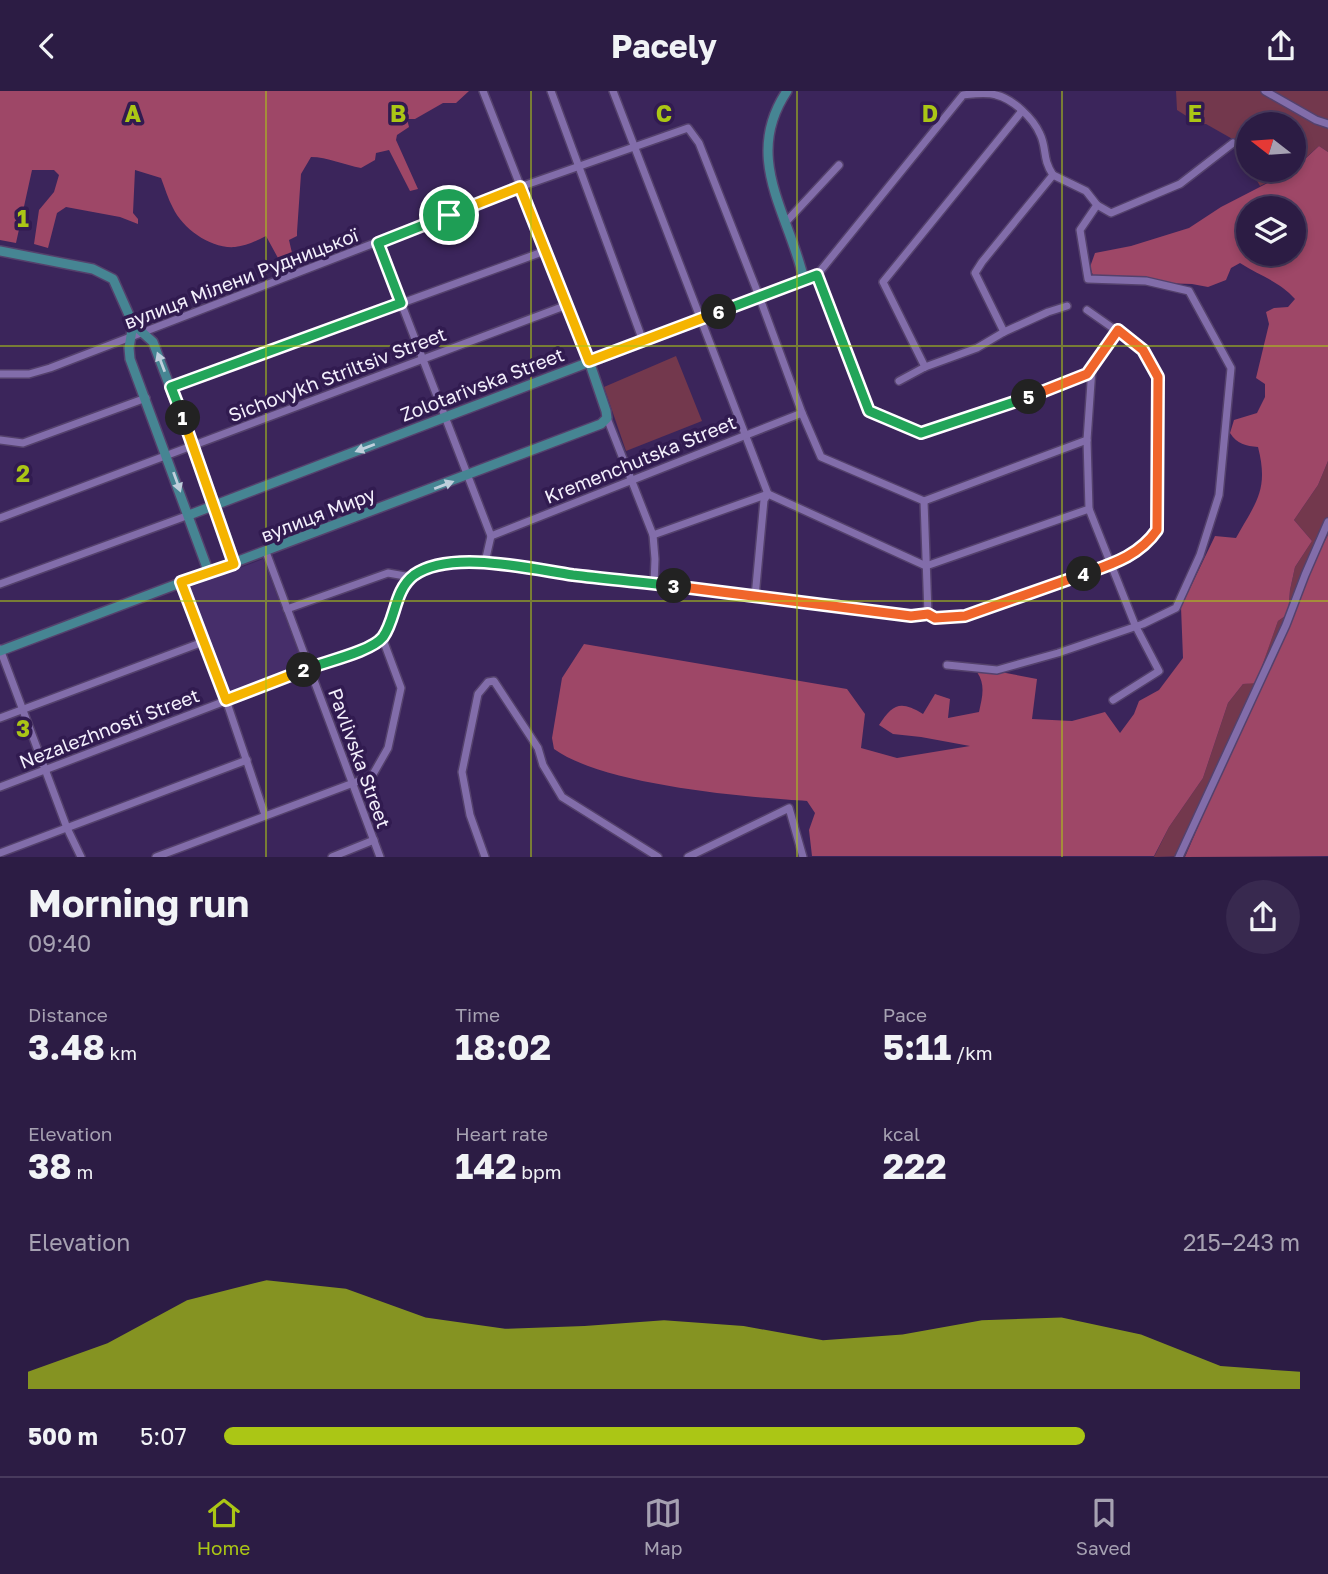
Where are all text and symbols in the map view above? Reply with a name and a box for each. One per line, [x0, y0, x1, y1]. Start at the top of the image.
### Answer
icon: back [28, 27, 66, 65]
text: Pacely [611, 27, 717, 65]
icon: share [1262, 27, 1300, 65]
text: A [125, 99, 142, 127]
text: B [390, 99, 406, 127]
text: C [656, 99, 672, 127]
text: D [922, 99, 938, 127]
text: E [1188, 99, 1202, 127]
north arrow [1236, 112, 1306, 182]
map controls [1236, 112, 1306, 266]
pin [419, 185, 479, 245]
icon: arrive [430, 196, 468, 234]
button: layers [1236, 196, 1306, 266]
text: 1 [17, 204, 29, 232]
street label: вулиця Мілени Рудницької [121, 222, 362, 333]
pin: 6 [702, 295, 736, 329]
text: 6 [712, 300, 725, 323]
street label: Sichovykh Striltsiv Street [225, 322, 449, 426]
street label: Zolotarivska Street [397, 342, 567, 426]
one-way arrow [155, 351, 166, 372]
pin: 5 [1012, 379, 1046, 415]
text: 5 [1023, 385, 1034, 408]
pin: 1 [166, 401, 200, 435]
text: 1 [178, 406, 187, 429]
street label: Kremenchutska Street [541, 410, 739, 508]
one-way arrow [355, 442, 376, 453]
text: 2 [16, 459, 30, 487]
one-way arrow [171, 471, 182, 492]
one-way arrow [434, 479, 455, 490]
street label: вулиця Миру [258, 482, 379, 546]
pin: 4 [1066, 557, 1102, 591]
text: 4 [1078, 562, 1089, 585]
pin: 3 [656, 568, 692, 603]
text: 3 [668, 574, 679, 597]
pin: 2 [286, 653, 322, 687]
text: 2 [298, 658, 309, 681]
street label: Nezalezhnosti Street [16, 683, 202, 773]
street label: Pavlivska Street [324, 685, 396, 831]
text: 3 [16, 714, 30, 742]
text: Morning run [28, 880, 249, 925]
button: share [1226, 880, 1300, 954]
text: 09:40 [28, 929, 91, 957]
text: Distance [28, 1003, 108, 1026]
text: Time [455, 1003, 500, 1026]
text: Pace [883, 1003, 927, 1026]
text: 3.48 [28, 1026, 105, 1068]
text: 18:02 [455, 1026, 551, 1068]
text: 5:11 [883, 1026, 951, 1068]
text: km [105, 1041, 137, 1064]
text: /km [951, 1041, 993, 1064]
text: Elevation [28, 1122, 113, 1145]
text: Heart rate [455, 1122, 548, 1145]
text: kcal [883, 1122, 920, 1145]
text: 38 [28, 1145, 72, 1187]
text: 142 [455, 1145, 517, 1187]
text: 222 [883, 1145, 947, 1187]
text: m [72, 1160, 93, 1183]
text: bpm [517, 1160, 562, 1183]
text: Elevation [28, 1228, 130, 1256]
text: 215–243 m [1183, 1228, 1300, 1256]
text: 500 m [28, 1422, 98, 1450]
text: 5:07 [140, 1422, 187, 1450]
tab: Home [197, 1494, 250, 1559]
tab: Map [644, 1494, 682, 1559]
tab: Saved [1076, 1494, 1131, 1559]

